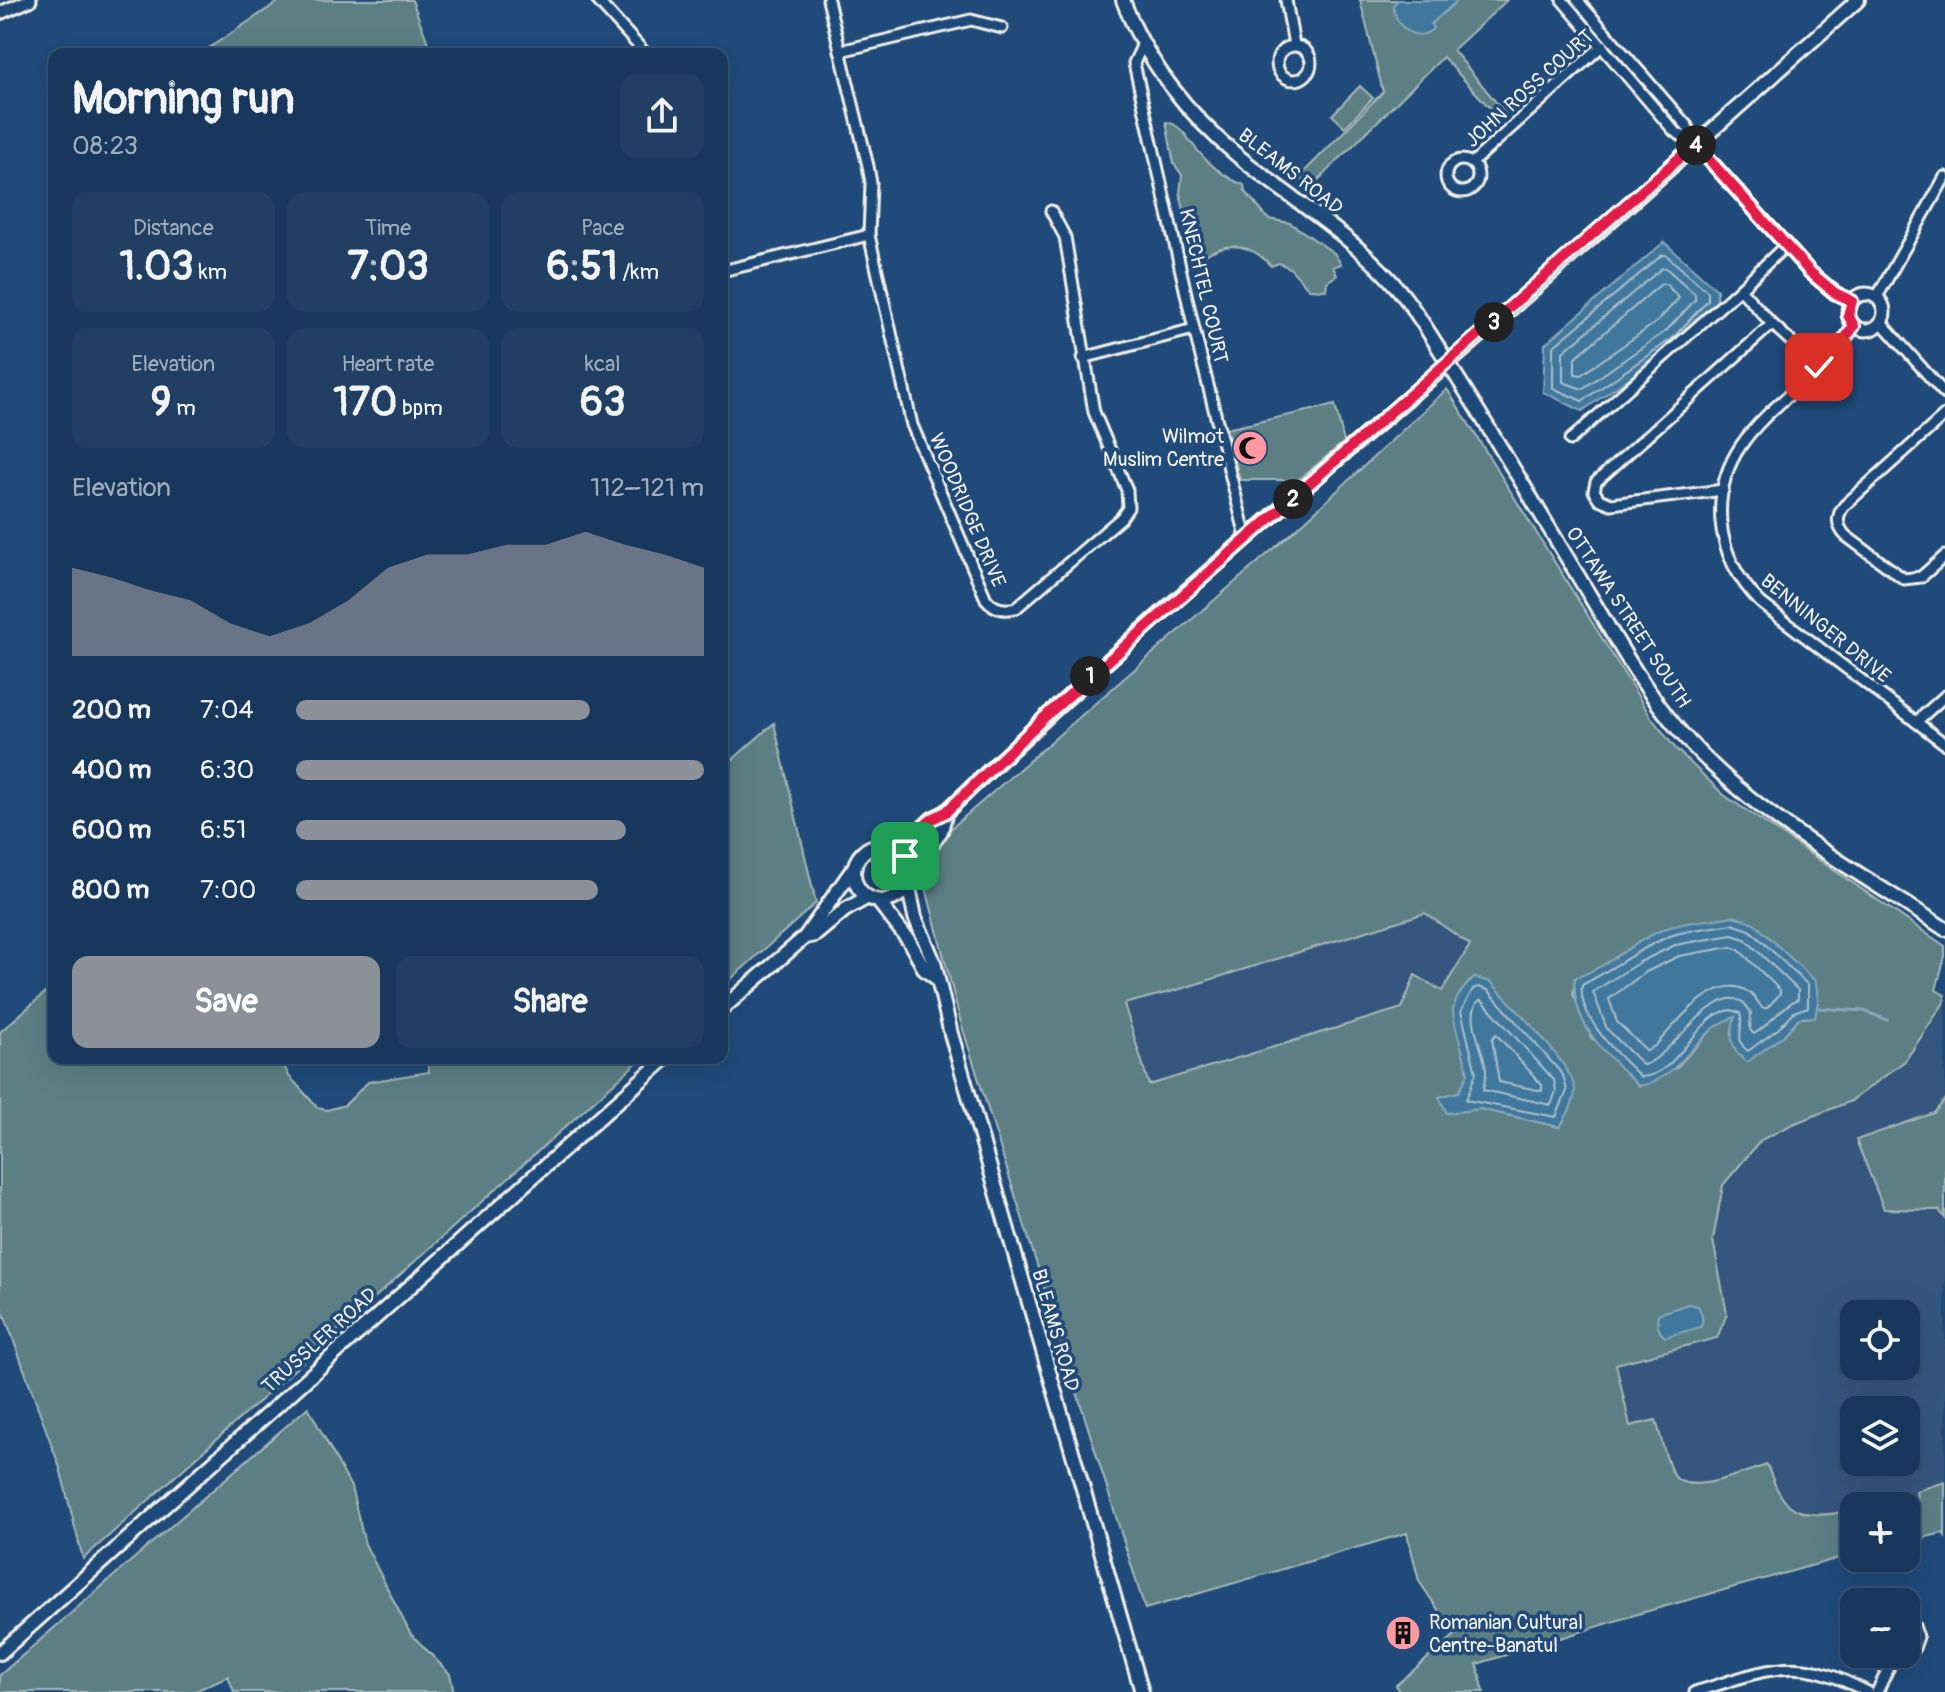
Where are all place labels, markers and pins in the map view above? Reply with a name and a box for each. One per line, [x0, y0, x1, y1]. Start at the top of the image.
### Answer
pin: 4 [1676, 125, 1716, 165]
pin: 3 [1474, 302, 1514, 342]
pin [1785, 333, 1853, 401]
place label: Wilmot Muslim Centre [1103, 424, 1225, 472]
mosque icon: Wilmot Muslim Centre [1231, 429, 1269, 467]
pin: 2 [1273, 479, 1313, 519]
pin: 1 [1070, 656, 1110, 696]
pin [871, 822, 939, 890]
place label: Romanian Cultural Centre-Banatul [1429, 1610, 1583, 1658]
building icon: Romanian Cultural Centre-Banatul [1384, 1614, 1422, 1652]

